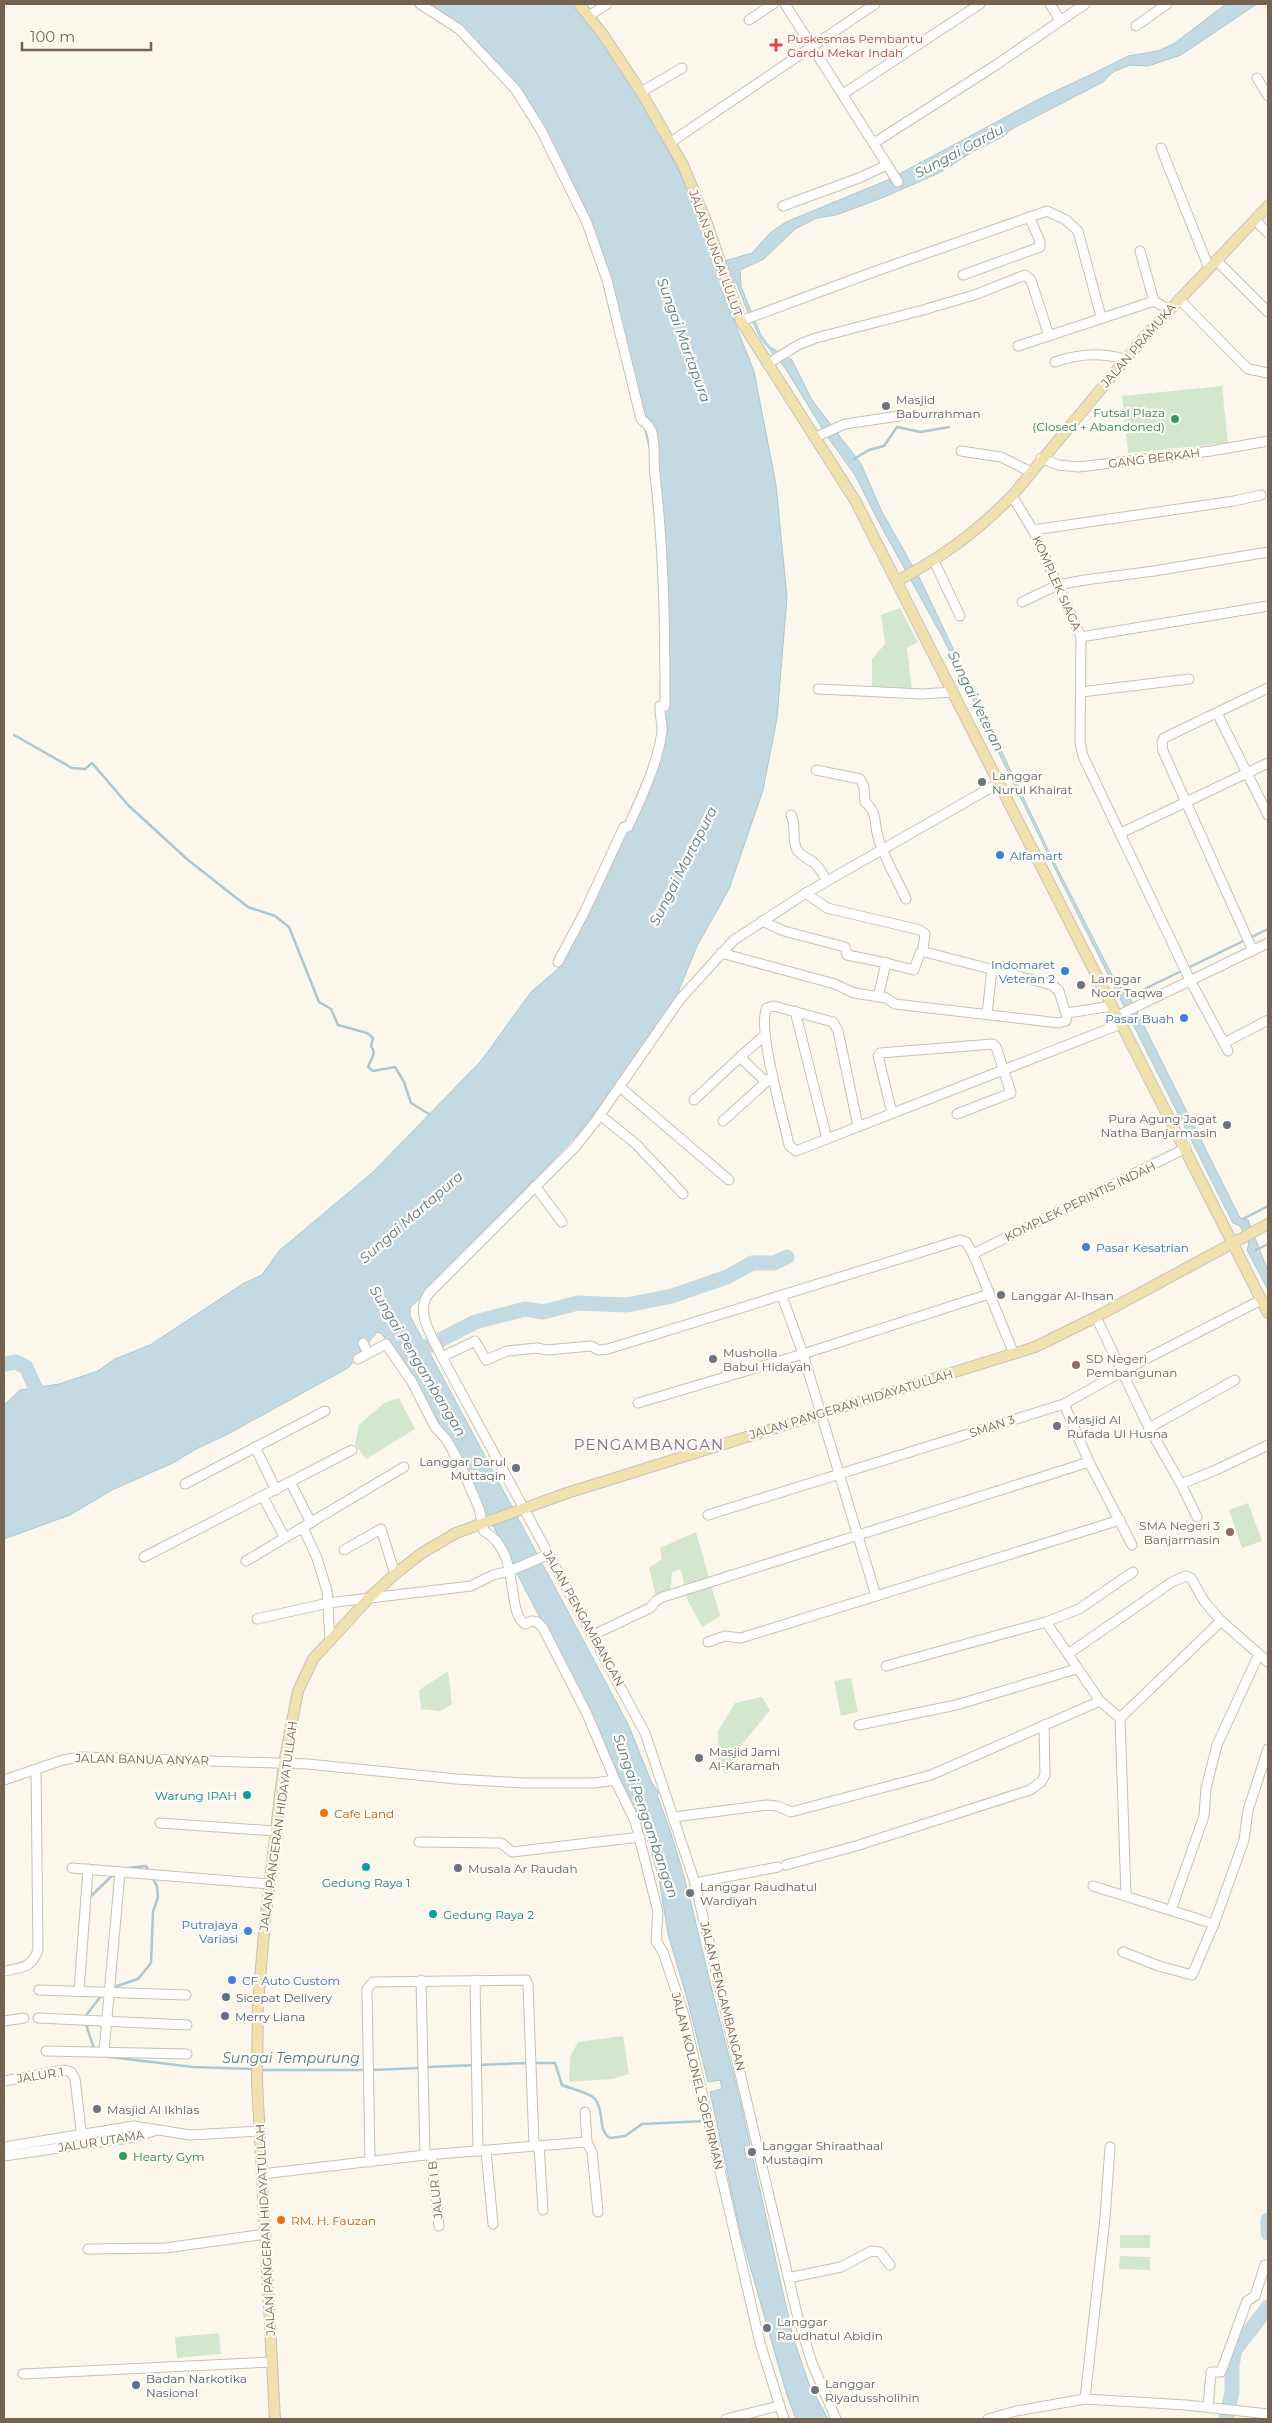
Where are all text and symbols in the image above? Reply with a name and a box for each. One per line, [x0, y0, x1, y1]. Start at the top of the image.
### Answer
scale bar [22, 20, 151, 52]
text: 100 m [30, 27, 75, 46]
place label: Puskesmas Pembantu Gardu Mekar Indah [787, 31, 923, 60]
marker: Puskesmas Pembantu Gardu Mekar Indah [769, 38, 783, 52]
water label: Sungai Gardu [911, 120, 1007, 182]
street label: JALAN SUNGAI LULUT [686, 187, 746, 319]
water label: Sungai Martapura [653, 275, 715, 405]
street label: JALAN PRAMUKA [1097, 300, 1179, 391]
place label: Masjid Baburrahman [896, 392, 981, 421]
marker: Masjid Baburrahman [880, 400, 892, 412]
place label: Futsal Plaza (Closed + Abandoned) [1032, 405, 1165, 434]
marker: Futsal Plaza (Closed + Abandoned) [1169, 413, 1181, 425]
street label: GANG BERKAH [1107, 445, 1201, 471]
street label: KOMPLEK SIAGA [1029, 533, 1085, 633]
water label: Sungai Veteran [944, 648, 1008, 754]
place label: Langgar Nurul Khairat [992, 768, 1072, 797]
marker: Langgar Nurul Khairat [976, 776, 988, 788]
water label: Sungai Martapura [645, 803, 721, 929]
place label: Alfamart [1010, 848, 1063, 863]
marker: Alfamart [994, 849, 1006, 861]
place label: Indomaret Veteran 2 [991, 957, 1055, 986]
marker: Indomaret Veteran 2 [1059, 965, 1071, 977]
place label: Langgar Noor Taqwa [1091, 971, 1163, 1000]
marker: Langgar Noor Taqwa [1075, 979, 1087, 991]
place label: Pasar Buah [1105, 1011, 1174, 1026]
marker: Pasar Buah [1178, 1012, 1190, 1024]
place label: Pura Agung Jagat Natha Banjarmasin [1101, 1111, 1217, 1140]
marker: Pura Agung Jagat Natha Banjarmasin [1221, 1119, 1233, 1131]
street label: KOMPLEK PERINTIS INDAH [1002, 1158, 1158, 1244]
water label: Sungai Martapura [355, 1167, 467, 1267]
place label: Pasar Kesatrian [1096, 1240, 1189, 1255]
marker: Pasar Kesatrian [1080, 1241, 1092, 1253]
water label: Sungai Pengambangan [366, 1282, 470, 1440]
place label: Langgar Al-Ihsan [1011, 1288, 1114, 1303]
marker: Langgar Al-Ihsan [995, 1289, 1007, 1301]
place label: Musholla Babul Hidayah [723, 1345, 811, 1374]
place label: SD Negeri Pembangunan [1086, 1351, 1177, 1380]
marker: Musholla Babul Hidayah [707, 1353, 719, 1365]
marker: SD Negeri Pembangunan [1070, 1359, 1082, 1371]
street label: JALAN PANGERAN HIDAYATULLAH [746, 1366, 955, 1442]
street label: SMAN 3 [967, 1412, 1017, 1440]
place label: Masjid Al Rufada Ul Husna [1067, 1412, 1168, 1441]
marker: Masjid Al Rufada Ul Husna [1051, 1420, 1063, 1432]
district label: PENGAMBANGAN [574, 1435, 724, 1454]
place label: Langgar Darul Muttaqin [419, 1454, 506, 1483]
marker: Langgar Darul Muttaqin [510, 1462, 522, 1474]
place label: SMA Negeri 3 Banjarmasin [1139, 1518, 1220, 1547]
marker: SMA Negeri 3 Banjarmasin [1224, 1526, 1236, 1538]
street label: JALAN PENGAMBANGAN [540, 1546, 628, 1689]
street label: JALAN PANGERAN HIDAYATULLAH [256, 1720, 300, 1933]
water label: Sungai Pengambangan [609, 1731, 683, 1901]
place label: Masjid Jami Al-Karamah [709, 1744, 780, 1773]
street label: JALAN BANUA ANYAR [74, 1750, 209, 1768]
marker: Masjid Jami Al-Karamah [693, 1752, 705, 1764]
place label: Warung IPAH [155, 1788, 237, 1803]
marker: Warung IPAH [241, 1789, 253, 1801]
place label: Cafe Land [334, 1806, 394, 1821]
marker: Cafe Land [318, 1807, 330, 1819]
marker: Gedung Raya 1 [360, 1861, 372, 1873]
place label: Musala Ar Raudah [468, 1861, 578, 1876]
marker: Musala Ar Raudah [452, 1862, 464, 1874]
place label: Gedung Raya 1 [322, 1875, 410, 1890]
place label: Langgar Raudhatul Wardiyah [700, 1879, 817, 1908]
marker: Langgar Raudhatul Wardiyah [684, 1887, 696, 1899]
place label: Gedung Raya 2 [443, 1907, 534, 1922]
marker: Gedung Raya 2 [427, 1908, 439, 1920]
place label: Putrajaya Variasi [182, 1917, 238, 1946]
street label: JALAN PENGAMBANGAN [697, 1919, 749, 2072]
marker: Putrajaya Variasi [242, 1925, 254, 1937]
place label: CF Auto Custom [242, 1973, 340, 1988]
marker: CF Auto Custom [226, 1974, 238, 1986]
place label: Sicepat Delivery [236, 1990, 333, 2005]
street label: JALAN KOLONEL SOEPIRMAN [668, 1990, 727, 2171]
marker: Sicepat Delivery [220, 1991, 232, 2003]
place label: Merry Liana [235, 2009, 305, 2024]
marker: Merry Liana [219, 2010, 231, 2022]
water label: Sungai Tempurung [222, 2049, 360, 2067]
street label: JALUR 1 [15, 2064, 64, 2086]
place label: Masjid Al Ikhlas [107, 2102, 199, 2117]
marker: Masjid Al Ikhlas [91, 2103, 103, 2115]
street label: JALAN PANGERAN HIDAYATULLAH [252, 2124, 278, 2337]
street label: JALUR UTAMA [56, 2127, 146, 2155]
place label: Langgar Shiraathaal Mustaqim [762, 2138, 883, 2167]
marker: Langgar Shiraathaal Mustaqim [746, 2146, 758, 2158]
place label: Hearty Gym [133, 2149, 205, 2164]
marker: Hearty Gym [117, 2150, 129, 2162]
street label: JALUR I B [424, 2160, 446, 2221]
place label: RM. H. Fauzan [291, 2213, 376, 2228]
marker: RM. H. Fauzan [275, 2214, 287, 2226]
place label: Langgar Raudhatul Abidin [777, 2314, 883, 2343]
marker: Langgar Raudhatul Abidin [761, 2322, 773, 2334]
place label: Badan Narkotika Nasional [146, 2371, 247, 2400]
place label: Langgar Riyadussholihin [825, 2376, 920, 2405]
marker: Badan Narkotika Nasional [130, 2379, 142, 2391]
marker: Langgar Riyadussholihin [809, 2384, 821, 2396]

